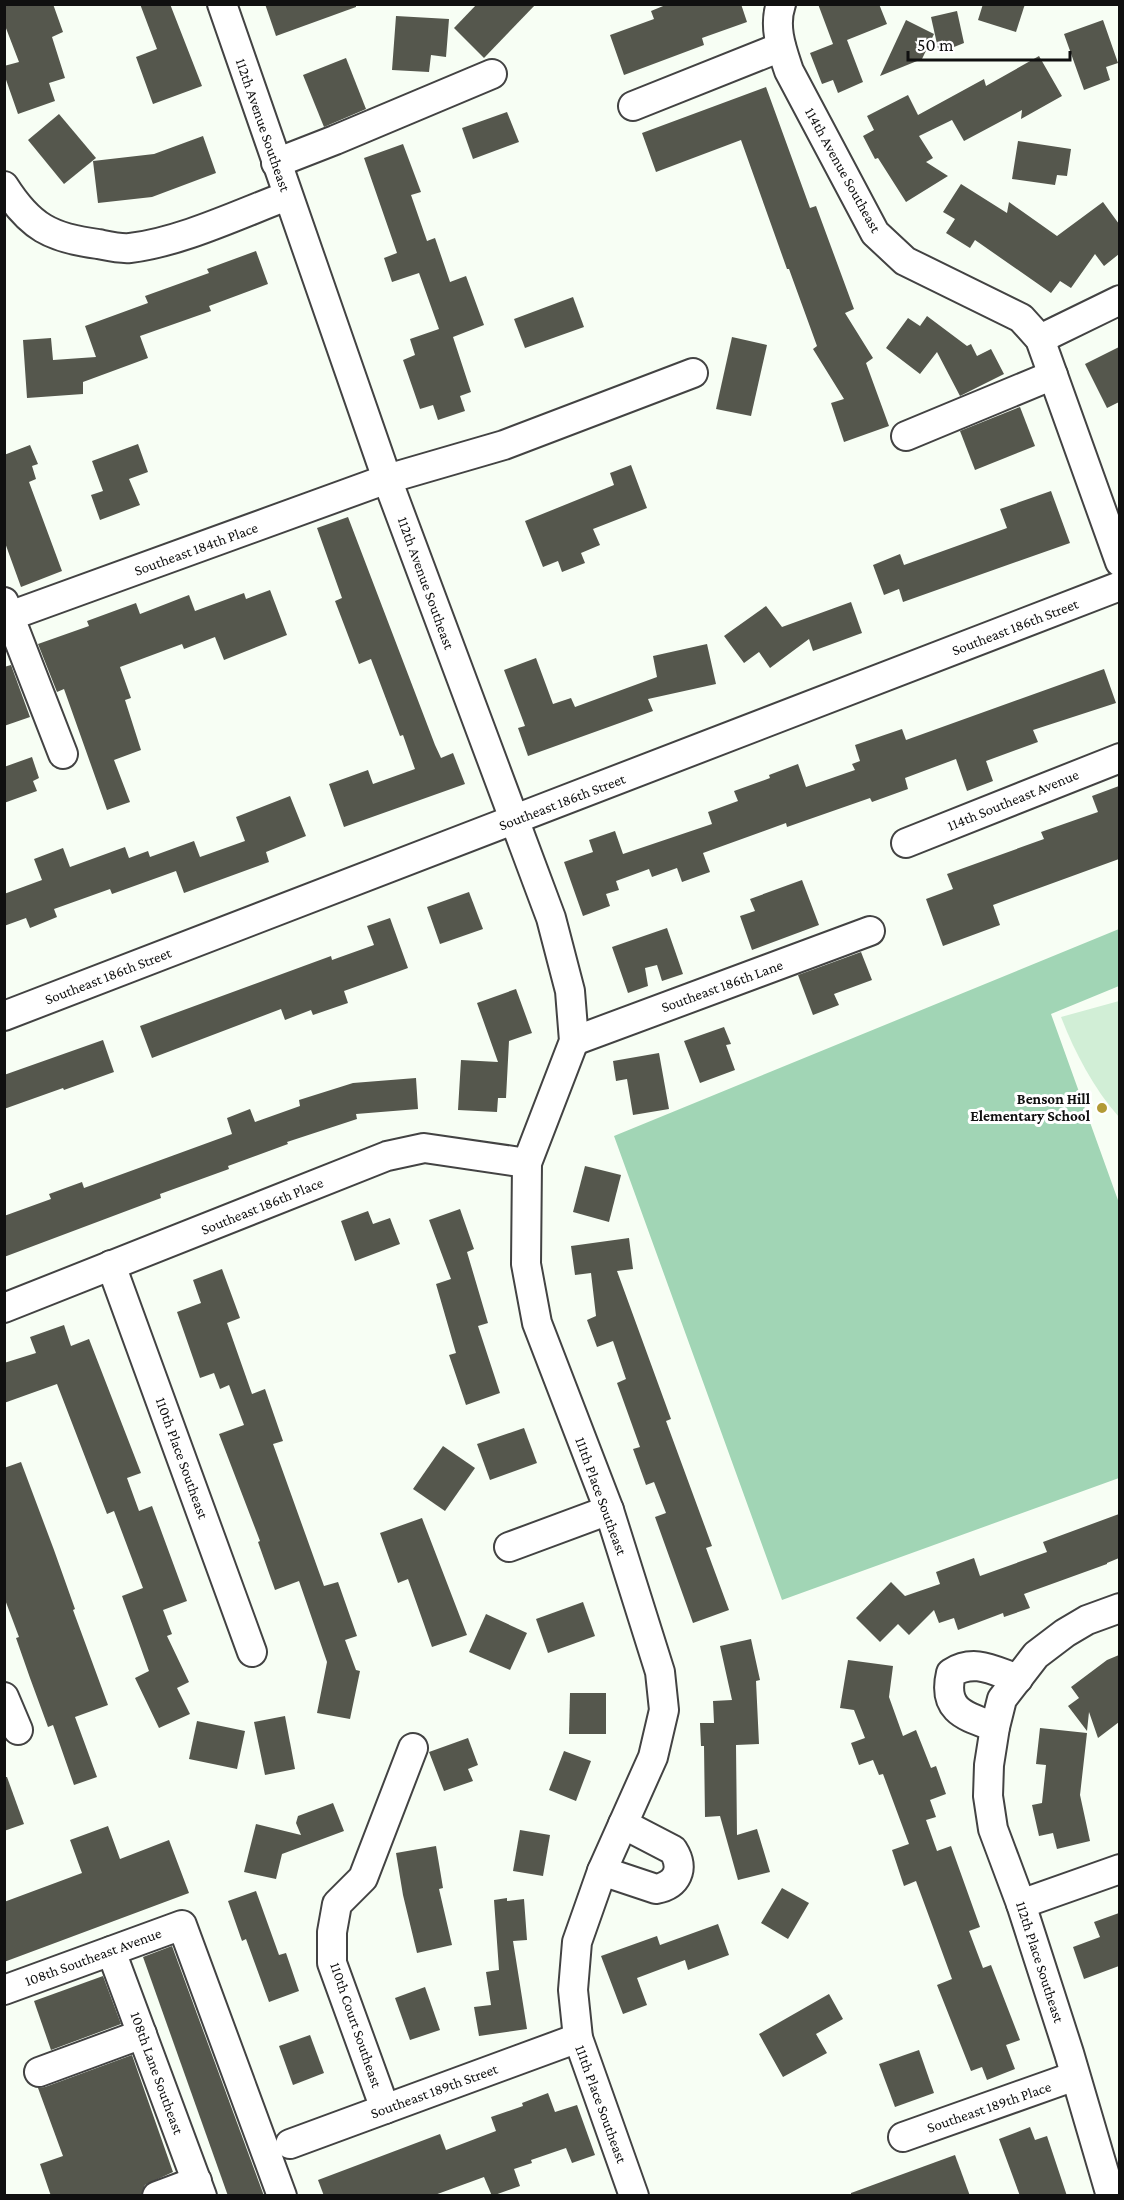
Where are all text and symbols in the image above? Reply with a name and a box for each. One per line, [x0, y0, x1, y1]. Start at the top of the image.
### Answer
scale bar [908, 24, 1070, 62]
text: 50 m [917, 35, 954, 55]
street label: 112th Avenue Southeast [233, 56, 294, 195]
street label: 114th Avenue Southeast [802, 105, 884, 236]
street label: 112th Avenue Southeast [395, 515, 458, 652]
street label: Southeast 184th Place [132, 519, 260, 579]
street label: Southeast 186th Street [949, 595, 1081, 659]
street label: 114th Southeast Avenue [945, 766, 1081, 834]
street label: Southeast 186th Street [496, 770, 628, 834]
street label: Southeast 186th Street [42, 944, 174, 1008]
street label: Southeast 186th Lane [659, 956, 785, 1015]
place label: Benson Hill Elementary School [970, 1091, 1091, 1124]
marker: Benson Hill Elementary School [1095, 1101, 1109, 1115]
street label: Southeast 186th Place [199, 1174, 326, 1238]
street label: 110th Place Southeast [153, 1395, 212, 1522]
street label: 111th Place Southeast [572, 1435, 630, 1558]
street label: 112th Place Southeast [1013, 1899, 1068, 2026]
street label: 108th Southeast Avenue [23, 1925, 164, 1989]
street label: 110th Court Southeast [327, 1960, 385, 2091]
street label: 108th Lane Southeast [127, 2010, 187, 2137]
street label: 111th Place Southeast [572, 2043, 630, 2166]
street label: Southeast 189th Street [368, 2060, 501, 2121]
street label: Southeast 189th Place [925, 2078, 1054, 2136]

